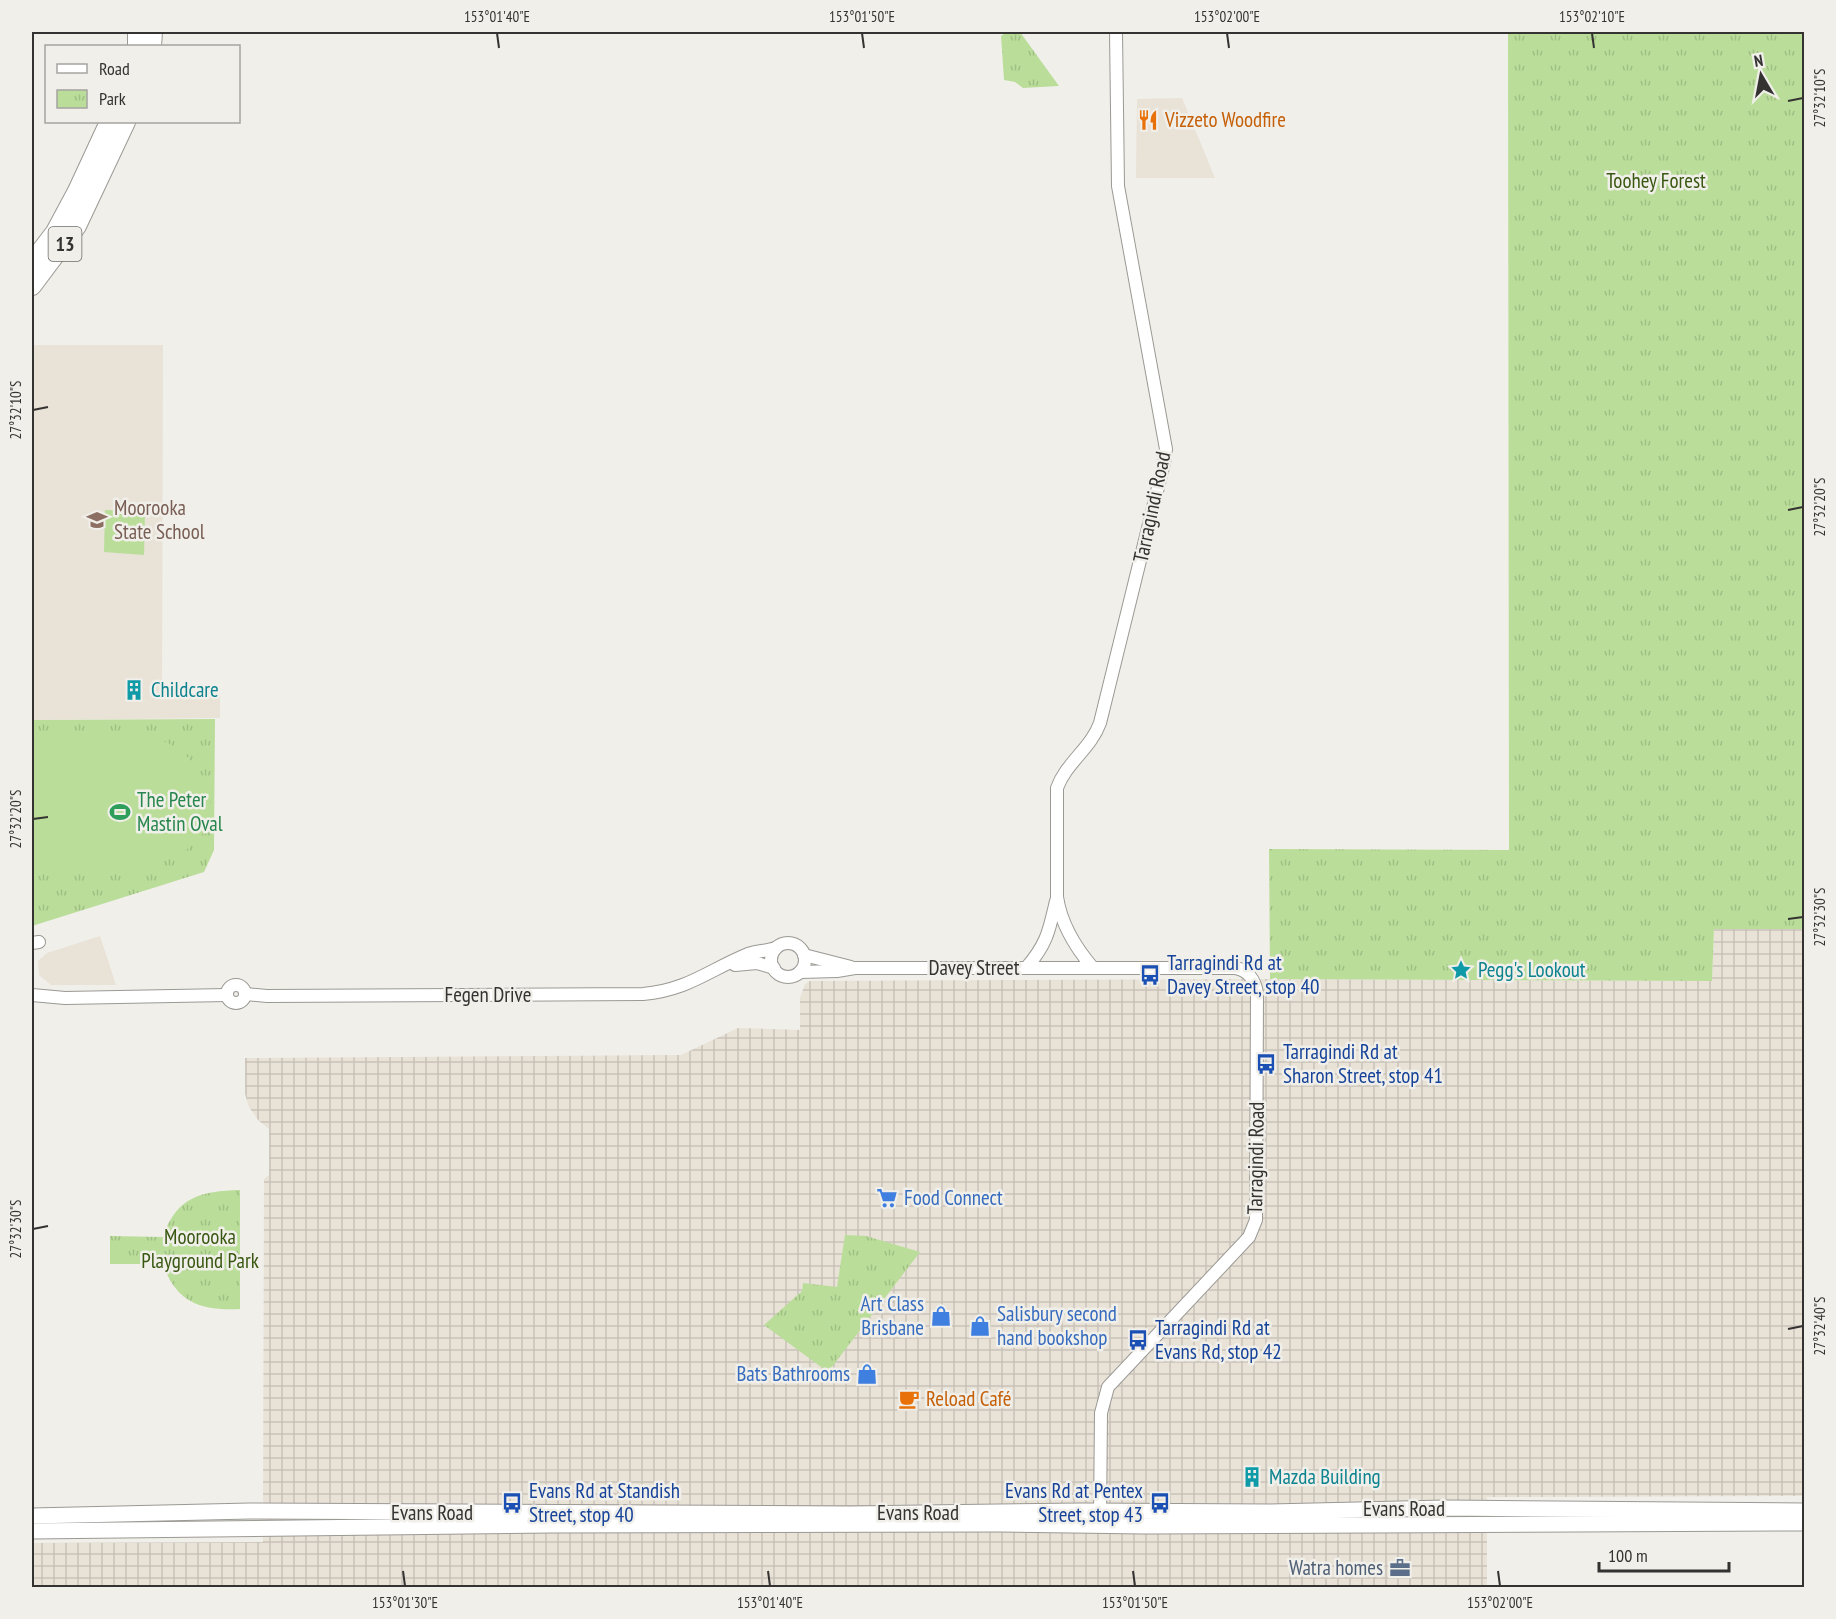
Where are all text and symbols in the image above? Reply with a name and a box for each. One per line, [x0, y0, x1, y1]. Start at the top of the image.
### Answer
text: 153°01'40"E [464, 7, 530, 26]
text: 153°01'50"E [829, 7, 895, 26]
text: 153°02'00"E [1194, 7, 1260, 26]
text: 153°02'10"E [1559, 7, 1625, 26]
legend [45, 45, 240, 123]
north arrow [1731, 45, 1791, 105]
text: N [1752, 50, 1764, 71]
text: Road [99, 57, 130, 80]
text: 27°32'10"S [1810, 68, 1829, 128]
text: Park [99, 87, 126, 110]
place label: Vizzeto Woodfire [1164, 106, 1286, 133]
restaurant icon: Vizzeto Woodfire [1136, 108, 1160, 132]
park label: Toohey Forest [1606, 167, 1706, 194]
road number: 13 [48, 227, 82, 261]
text: 27°32'10"S [6, 380, 25, 440]
street label: Tarragindi Road [1127, 449, 1176, 565]
text: 27°32'20"S [1810, 477, 1829, 537]
place label: Moorooka State School [114, 494, 205, 545]
school or university icon: Moorooka State School [85, 508, 109, 532]
place label: Childcare [151, 676, 219, 703]
building icon: Childcare [122, 678, 146, 702]
place label: The Peter Mastin Oval [137, 786, 223, 837]
text: 27°32'20"S [6, 789, 25, 849]
sports icon: The Peter Mastin Oval [108, 800, 132, 824]
text: 27°32'30"S [1810, 887, 1829, 947]
place label: Tarragindi Rd at Davey Street, stop 40 [1167, 949, 1319, 1000]
street label: Davey Street [928, 954, 1020, 981]
place label: Pegg's Lookout [1478, 956, 1586, 983]
place icon: Pegg's Lookout [1449, 958, 1473, 982]
bus stop icon: Tarragindi Rd at Davey Street, stop 40 [1138, 963, 1162, 987]
street label: Fegen Drive [445, 981, 531, 1008]
place label: Tarragindi Rd at Sharon Street, stop 41 [1283, 1038, 1443, 1089]
bus stop icon: Tarragindi Rd at Sharon Street, stop 41 [1254, 1052, 1278, 1076]
street label: Tarragindi Road [1241, 1101, 1270, 1215]
place label: Food Connect [904, 1184, 1003, 1211]
supermarket icon: Food Connect [875, 1186, 899, 1210]
text: 27°32'30"S [6, 1199, 25, 1259]
park label: Moorooka Playground Park [141, 1223, 259, 1274]
place label: Art Class Brisbane [860, 1290, 924, 1341]
text: 27°32'40"S [1810, 1296, 1829, 1356]
place label: Salisbury second hand bookshop [997, 1300, 1117, 1351]
shop icon: Art Class Brisbane [929, 1304, 953, 1328]
shop icon: Salisbury second hand bookshop [968, 1314, 992, 1338]
place label: Tarragindi Rd at Evans Rd, stop 42 [1155, 1314, 1282, 1365]
bus stop icon: Tarragindi Rd at Evans Rd, stop 42 [1126, 1328, 1150, 1352]
place label: Bats Bathrooms [736, 1360, 850, 1387]
shop icon: Bats Bathrooms [855, 1362, 879, 1386]
place label: Reload Café [926, 1385, 1012, 1412]
cafe icon: Reload Café [897, 1387, 921, 1411]
place label: Mazda Building [1269, 1463, 1381, 1490]
building icon: Mazda Building [1240, 1465, 1264, 1489]
place label: Evans Rd at Standish Street, stop 40 [529, 1477, 680, 1528]
place label: Evans Rd at Pentex Street, stop 43 [1005, 1477, 1143, 1528]
bus stop icon: Evans Rd at Standish Street, stop 40 [500, 1491, 524, 1515]
bus stop icon: Evans Rd at Pentex Street, stop 43 [1148, 1491, 1172, 1515]
street label: Evans Road [1363, 1495, 1445, 1522]
street label: Evans Road [391, 1499, 473, 1526]
street label: Evans Road [877, 1499, 959, 1526]
scale bar [1599, 1535, 1730, 1573]
text: 100 m [1608, 1544, 1648, 1567]
place label: Watra homes [1289, 1554, 1383, 1581]
office icon: Watra homes [1388, 1556, 1412, 1580]
text: 153°01'30"E [372, 1593, 438, 1612]
text: 153°01'40"E [737, 1593, 803, 1612]
text: 153°01'50"E [1102, 1593, 1168, 1612]
text: 153°02'00"E [1467, 1593, 1533, 1612]

